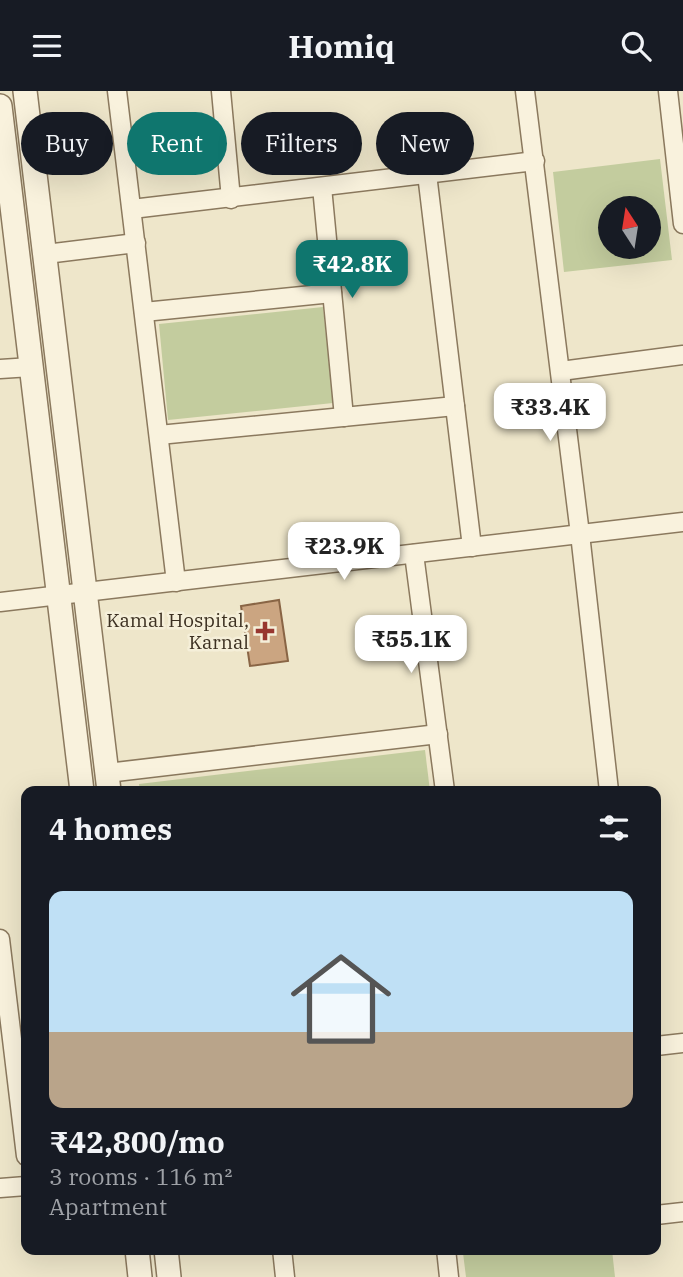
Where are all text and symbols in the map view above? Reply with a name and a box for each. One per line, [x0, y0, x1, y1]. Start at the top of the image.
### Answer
text: Homiq [288, 25, 395, 67]
icon: menu [28, 27, 66, 65]
icon: search [617, 27, 655, 65]
chip: Buy [21, 112, 113, 175]
chip: Rent [127, 112, 227, 175]
chip: Filters [241, 112, 362, 175]
chip: New [376, 112, 474, 175]
north arrow [598, 196, 662, 259]
map controls [598, 196, 661, 259]
pin: ₹42.8K [295, 241, 409, 300]
text: ₹42.8K [312, 248, 392, 278]
pin: ₹33.4K [493, 383, 607, 443]
text: ₹33.4K [510, 391, 590, 421]
pin: ₹23.9K [287, 523, 401, 582]
text: ₹23.9K [304, 530, 384, 560]
place label: Kamal Hospital, Karnal [106, 608, 249, 654]
pin: ₹55.1K [354, 615, 468, 675]
marker: Kamal Hospital, Karnal [255, 621, 275, 641]
text: ₹55.1K [371, 623, 451, 653]
text: 4 homes [49, 809, 172, 848]
icon: filters [595, 809, 633, 847]
icon: home [278, 936, 404, 1062]
text: ₹42,800/mo [49, 1122, 225, 1161]
text: 3 rooms · 116 m² [49, 1161, 232, 1191]
text: Apartment [49, 1191, 167, 1221]

